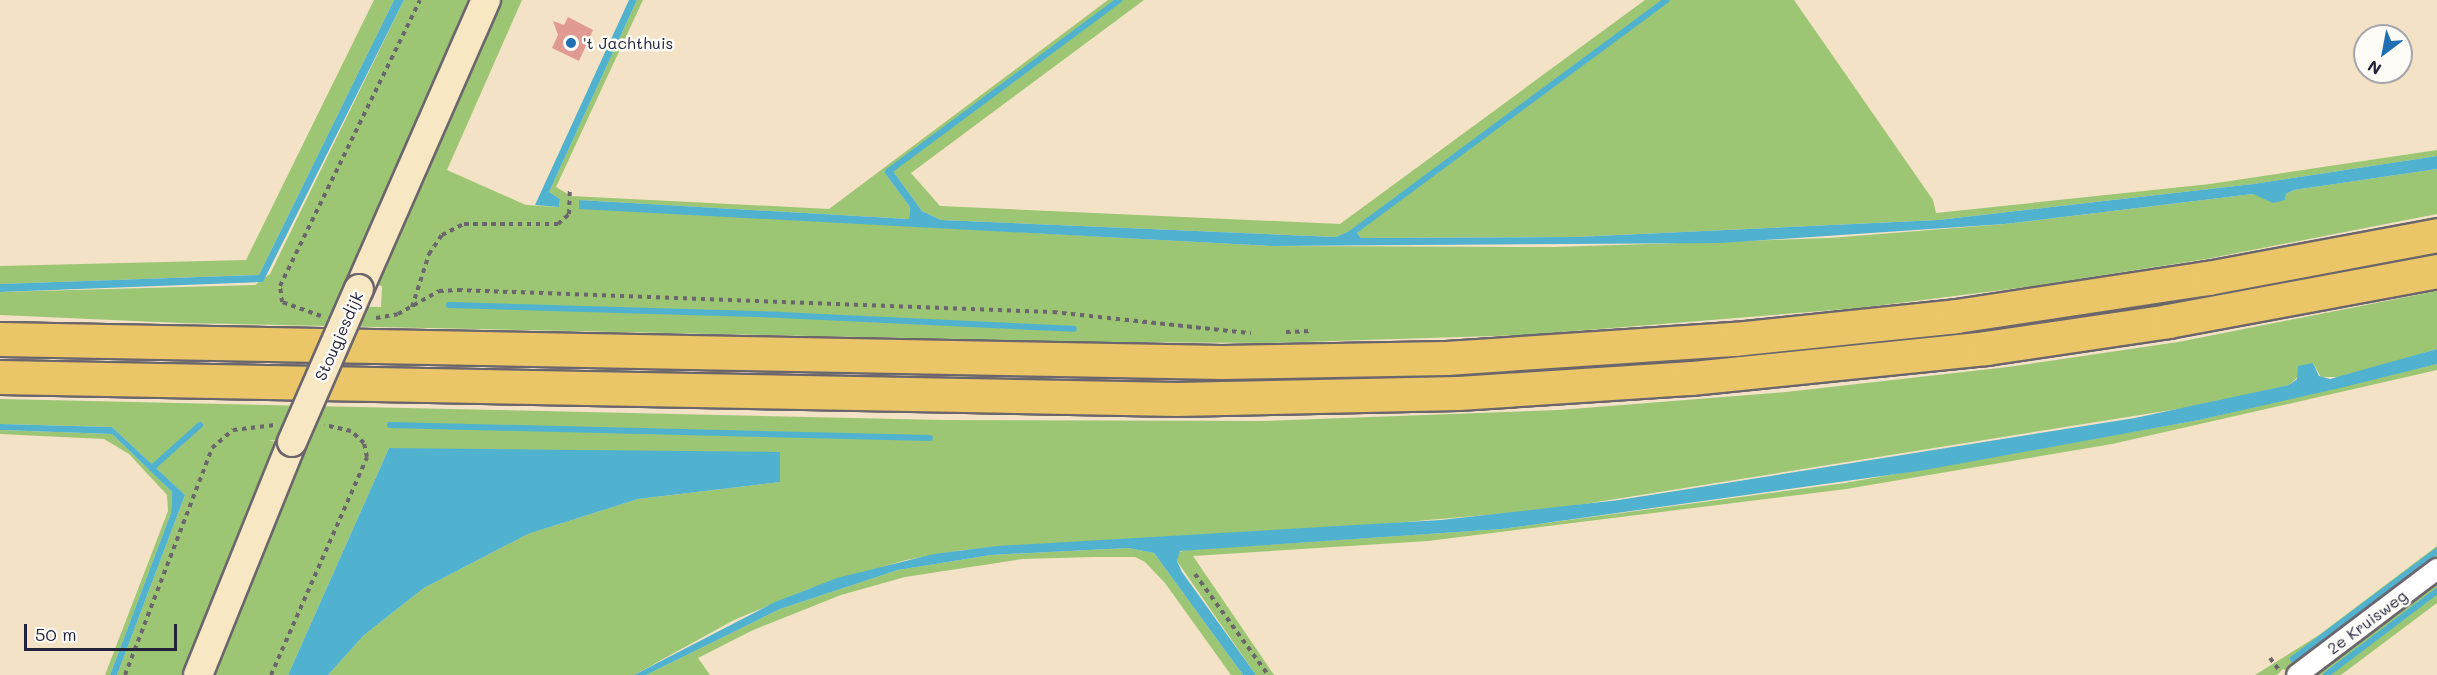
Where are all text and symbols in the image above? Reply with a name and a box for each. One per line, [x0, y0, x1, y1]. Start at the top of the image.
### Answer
north arrow [2353, 24, 2413, 84]
place label: 't Jachthuis [583, 33, 673, 53]
marker: 't Jachthuis [564, 36, 578, 50]
text: N [2364, 56, 2385, 80]
street label: Stougjesdijk [311, 288, 367, 384]
street label: 2e Kruisweg [2323, 586, 2411, 658]
scale bar [27, 612, 180, 650]
text: 50 m [35, 622, 77, 646]

